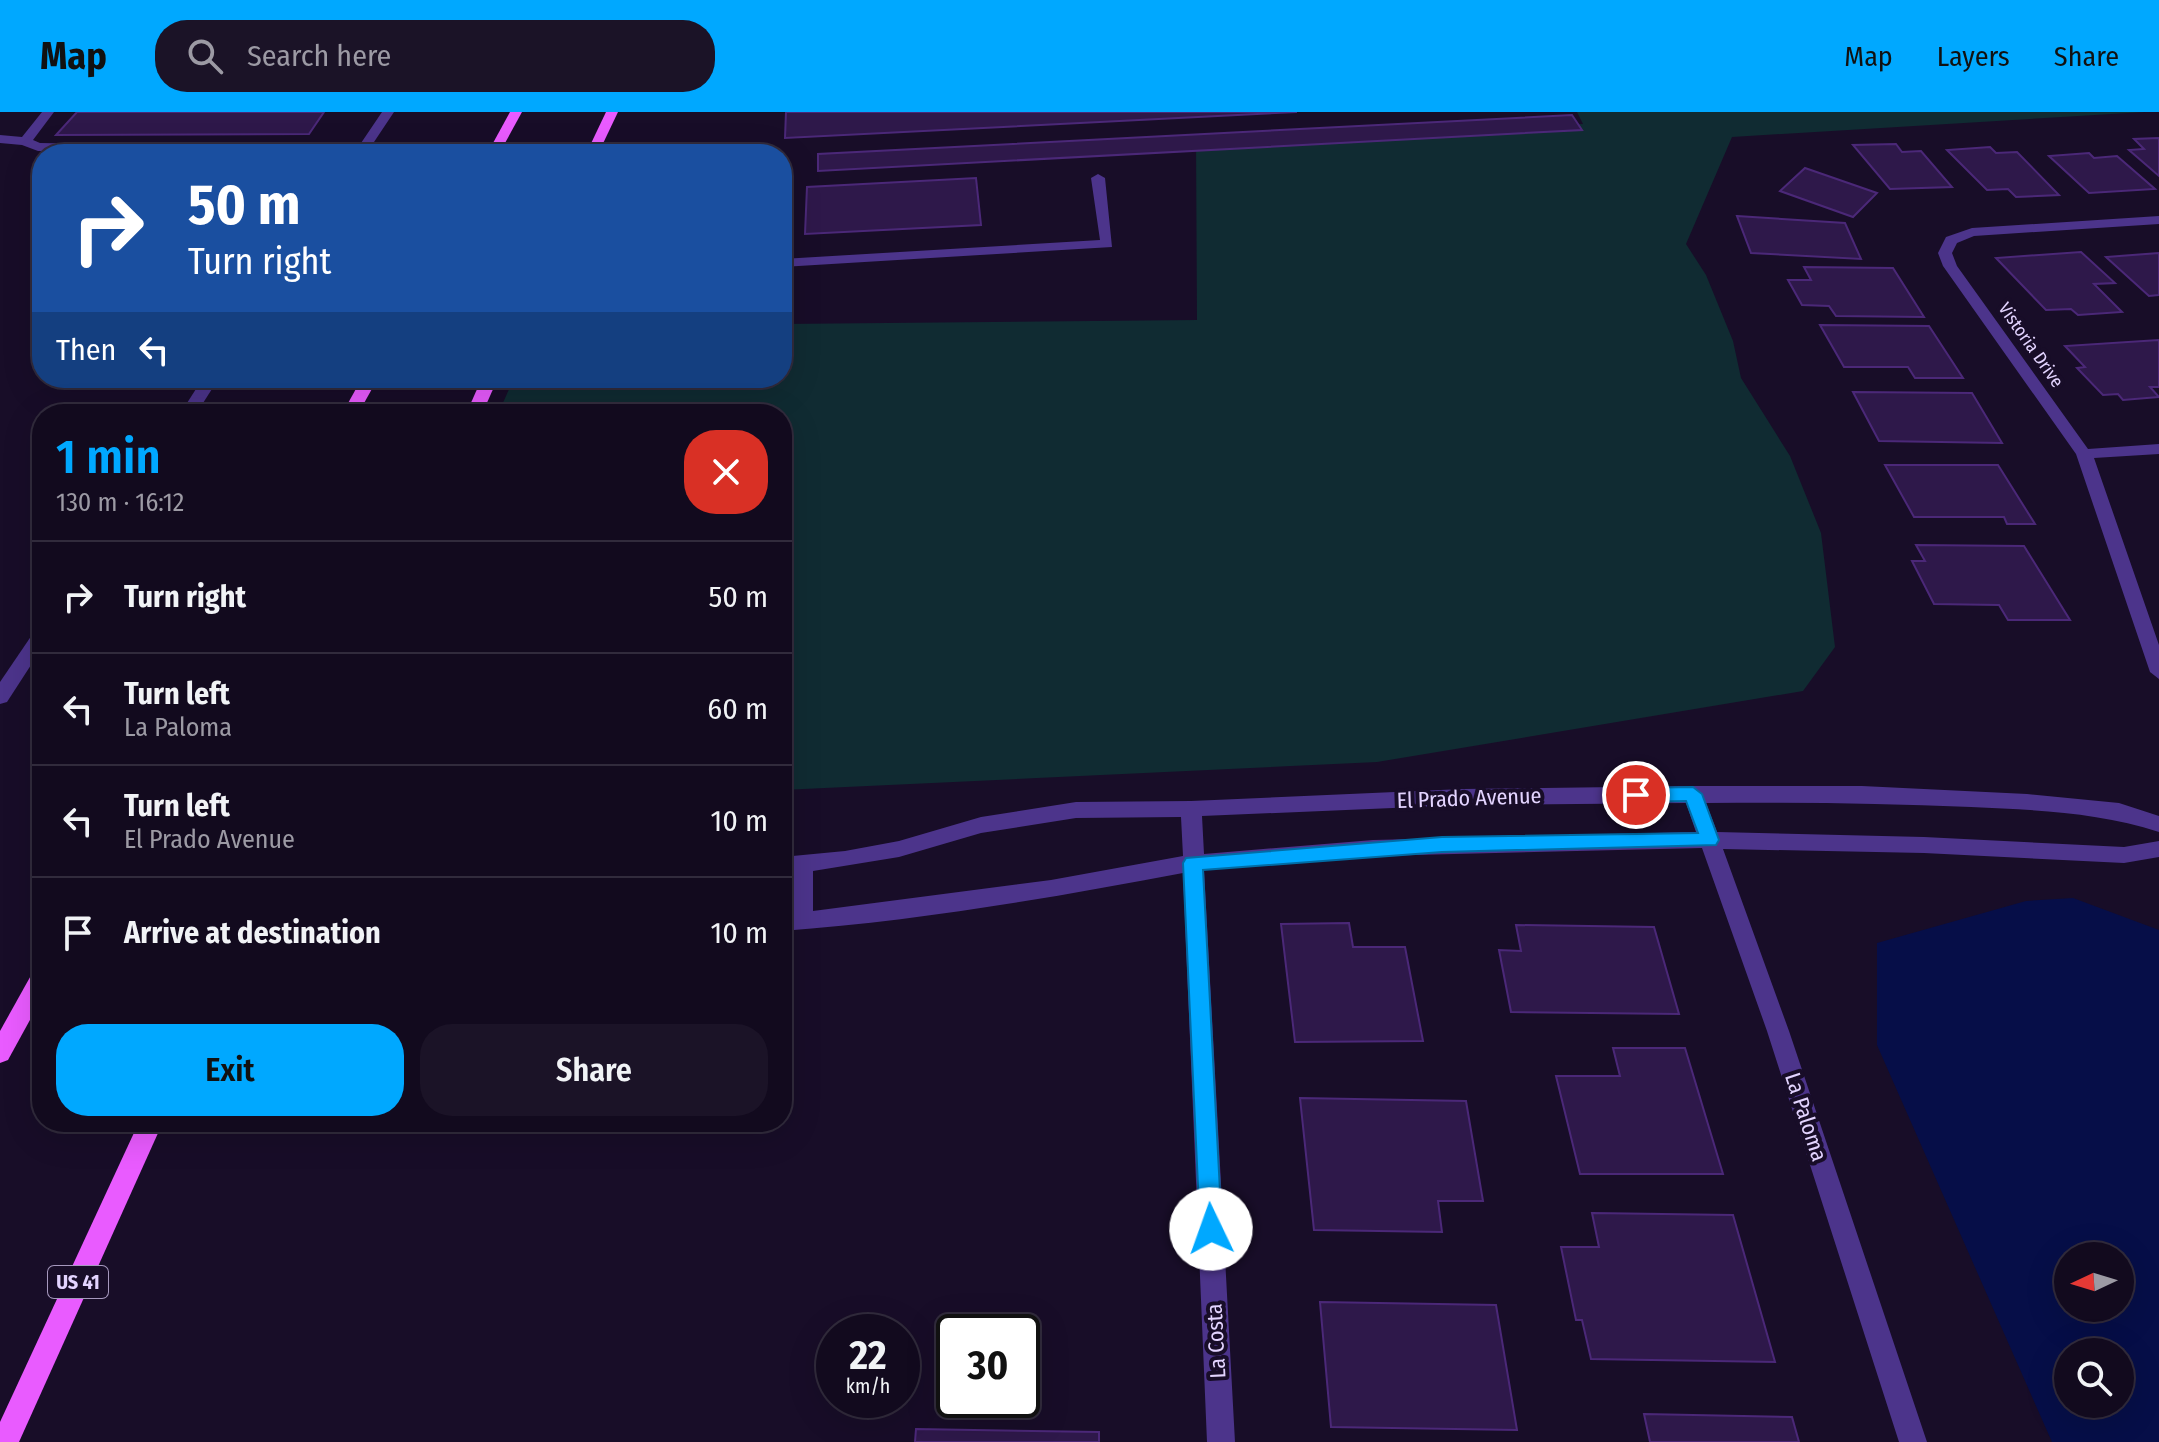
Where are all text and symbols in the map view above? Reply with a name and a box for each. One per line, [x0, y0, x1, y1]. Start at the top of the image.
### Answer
search box [155, 20, 715, 92]
text: Map [40, 33, 107, 79]
icon: search [183, 34, 227, 78]
text: Search here [247, 38, 391, 74]
text: Map [1844, 40, 1893, 73]
text: Layers [1937, 40, 2010, 73]
text: Share [2054, 40, 2119, 73]
text: 50 m [188, 172, 300, 239]
icon: right [56, 176, 160, 280]
text: Turn right [188, 240, 331, 284]
street label: Vistoria Drive [1994, 298, 2068, 392]
icon: left [132, 328, 176, 372]
text: Then [56, 332, 116, 368]
text: 1 min [56, 428, 161, 486]
button: close [684, 430, 768, 514]
text: 130 m · 16:12 [56, 487, 184, 518]
icon: right [56, 575, 100, 619]
text: Turn right [124, 579, 246, 615]
text: 50 m [708, 579, 768, 615]
text: Turn left [124, 676, 230, 712]
icon: left [56, 687, 100, 731]
text: 60 m [707, 691, 768, 727]
text: La Paloma [124, 712, 232, 743]
pin [1602, 761, 1670, 829]
icon: arrive [1614, 773, 1658, 817]
street label: El Prado Avenue [1396, 782, 1542, 814]
text: Turn left [124, 788, 230, 824]
icon: left [56, 799, 100, 843]
text: 10 m [711, 803, 768, 839]
text: El Prado Avenue [124, 824, 295, 855]
icon: arrive [56, 911, 100, 955]
text: Arrive at destination [124, 915, 381, 951]
text: 10 m [711, 915, 768, 951]
button: Exit [56, 1024, 404, 1116]
button: Share [420, 1024, 768, 1116]
street label: La Paloma [1779, 1069, 1833, 1165]
position arrow [1169, 1187, 1253, 1271]
north arrow [2054, 1242, 2134, 1322]
map controls [2054, 1242, 2134, 1418]
road number: US 41 [48, 1266, 108, 1298]
street label: La Costa [1201, 1303, 1231, 1379]
speed limit sign: 30 [936, 1314, 1040, 1418]
text: 22 [849, 1332, 887, 1380]
button: search [2054, 1338, 2134, 1418]
text: km/h [846, 1374, 890, 1398]

